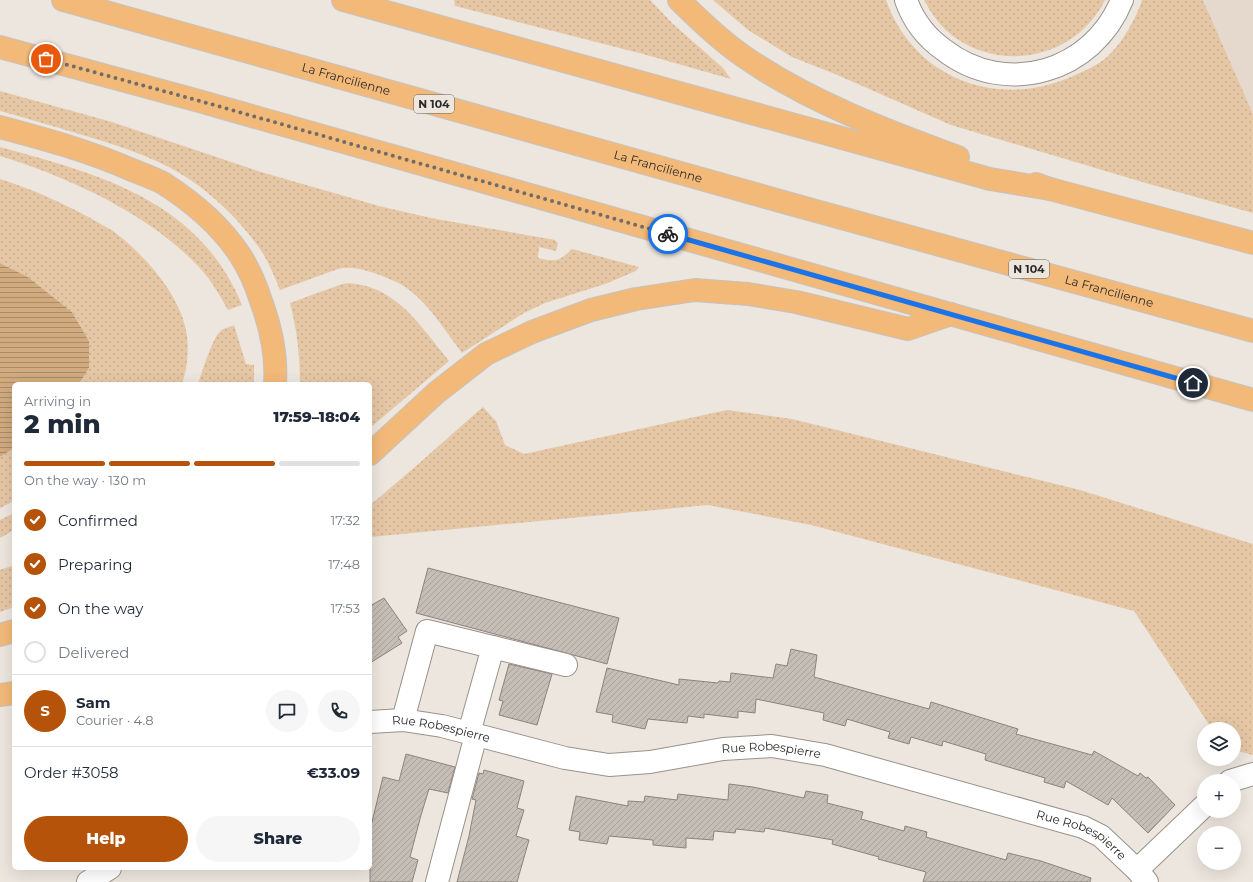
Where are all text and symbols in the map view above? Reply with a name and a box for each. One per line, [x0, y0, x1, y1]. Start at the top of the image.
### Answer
pin [29, 42, 63, 76]
icon: bag [35, 48, 57, 70]
street label: La Francilienne [300, 59, 392, 98]
road number: N 104 [414, 95, 454, 113]
street label: La Francilienne [612, 147, 704, 186]
courier [648, 214, 688, 254]
icon: bike [657, 223, 679, 245]
road number: N 104 [1009, 260, 1049, 278]
street label: La Francilienne [1063, 272, 1155, 310]
pin [1176, 366, 1210, 400]
icon: home [1182, 372, 1204, 394]
text: Arriving in [24, 393, 91, 409]
text: 17:59–18:04 [273, 407, 360, 426]
text: 2 min [24, 408, 101, 440]
text: On the way · 130 m [24, 472, 146, 488]
icon: check [24, 509, 46, 531]
text: Confirmed [58, 511, 138, 530]
text: 17:32 [331, 512, 360, 528]
icon: check [24, 553, 46, 575]
text: Preparing [58, 555, 133, 574]
text: 17:48 [328, 556, 360, 572]
icon: check [24, 597, 46, 619]
text: On the way [58, 599, 143, 618]
text: 17:53 [331, 600, 360, 616]
text: Delivered [58, 643, 130, 662]
button: chat [266, 690, 308, 732]
button: phone [318, 690, 360, 732]
text: Sam [76, 693, 111, 712]
text: S [40, 701, 50, 720]
text: Courier · 4.8 [76, 712, 154, 728]
street label: Rue Robespierre [392, 712, 492, 745]
map controls [1197, 722, 1241, 870]
button: layers [1197, 722, 1241, 766]
street label: Rue Robespierre [721, 738, 822, 761]
text: Order #3058 [24, 763, 118, 782]
text: €33.09 [307, 763, 360, 782]
button: + [1197, 774, 1241, 818]
street label: Rue Robespierre [1035, 806, 1130, 863]
button: Help [24, 816, 188, 862]
button: Share [196, 816, 360, 862]
button: − [1197, 826, 1241, 870]

